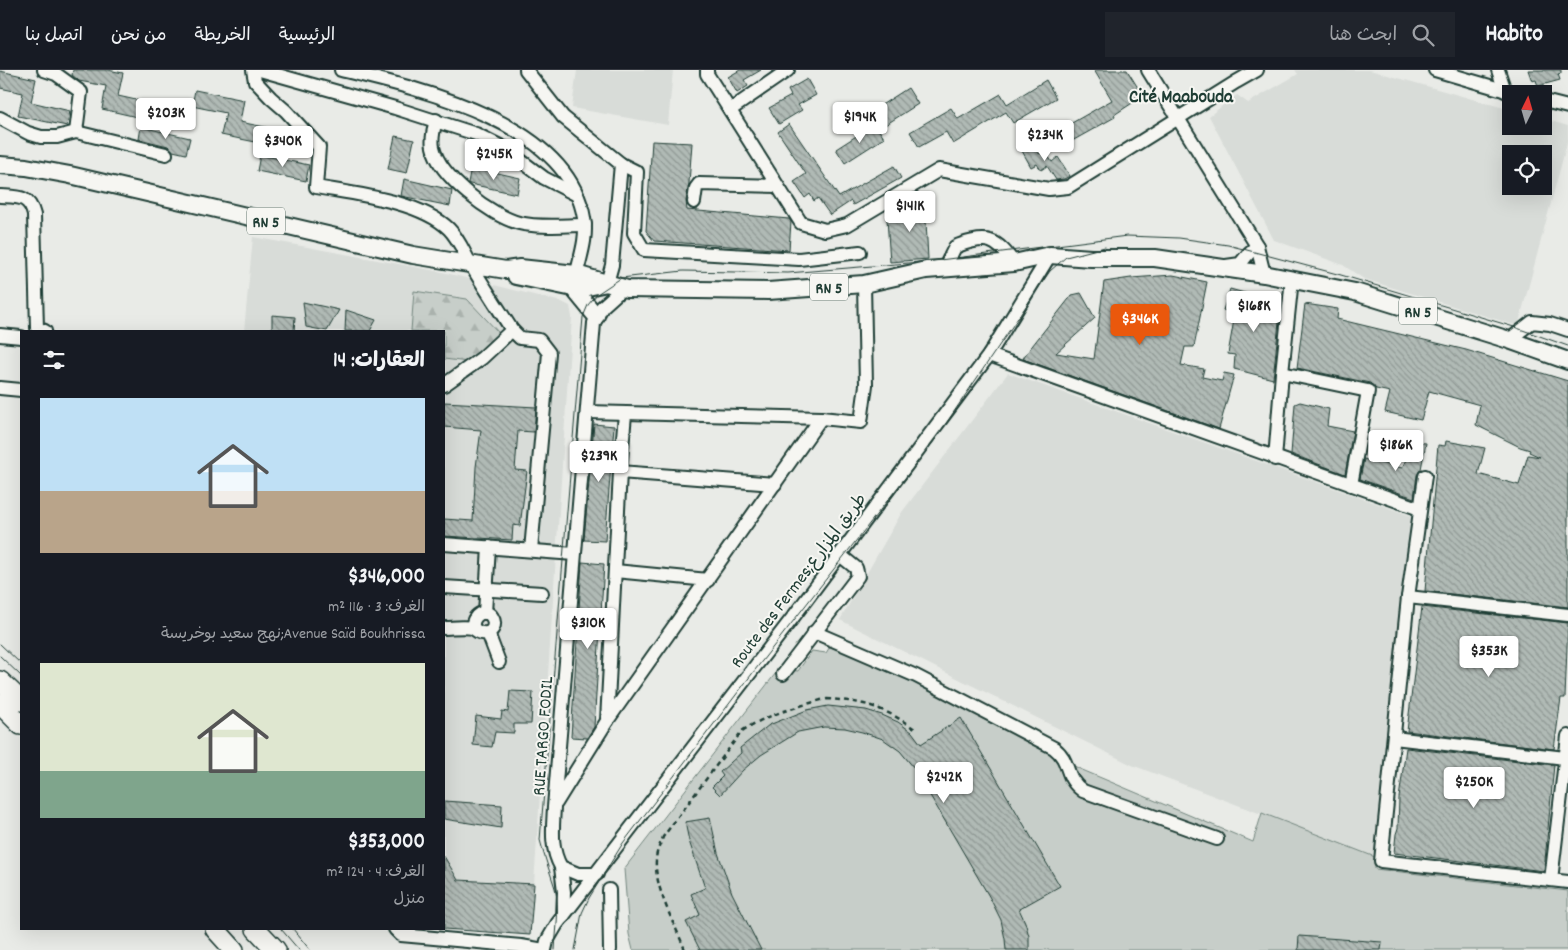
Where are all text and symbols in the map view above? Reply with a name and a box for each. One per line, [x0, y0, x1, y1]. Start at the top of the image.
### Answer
search box [1105, 12, 1455, 57]
text: Habito [1485, 18, 1543, 52]
icon: search [1409, 21, 1437, 49]
text: ابحث هنا [1329, 23, 1397, 50]
text: اتصل بنا [25, 24, 83, 49]
text: من نحن [111, 24, 167, 49]
text: الخريطة [195, 24, 251, 49]
text: الرئيسية [279, 24, 335, 49]
district label: Cité Maabouda [1129, 85, 1234, 112]
north arrow [1502, 85, 1552, 135]
map controls [1502, 85, 1552, 195]
pin: $203K [131, 98, 201, 140]
text: $203K [147, 102, 185, 125]
pin: $194K [825, 102, 895, 144]
text: $194K [844, 106, 876, 129]
pin: $234K [1010, 119, 1080, 162]
text: $234K [1027, 124, 1063, 147]
pin: $340K [248, 126, 318, 168]
text: $340K [264, 130, 302, 153]
pin: $245K [459, 138, 529, 181]
text: $245K [476, 143, 512, 166]
button: locate [1502, 145, 1552, 195]
pin: $141K [875, 190, 945, 233]
text: $141K [895, 195, 925, 218]
road number: RN 5 [247, 208, 285, 234]
road number: RN 5 [810, 273, 848, 300]
pin: $168K [1219, 290, 1289, 333]
text: $168K [1237, 295, 1271, 318]
road number: RN 5 [1399, 298, 1437, 325]
pin: $346K [1105, 304, 1175, 346]
text: $346K [1121, 308, 1159, 331]
icon: filters [40, 346, 68, 374]
text: العقارات: 14 [333, 347, 425, 377]
pin: $186K [1361, 430, 1431, 472]
icon: home [188, 431, 278, 521]
text: $186K [1379, 434, 1413, 457]
pin: $239K [564, 440, 634, 483]
text: $239K [581, 445, 617, 468]
street label: Route des Fermes;طريق المزارع [726, 489, 874, 674]
text: $346,000 [348, 563, 425, 593]
text: الغرف: 3 · 116 m² [328, 596, 425, 619]
pin: $310K [553, 608, 623, 650]
text: $310K [571, 612, 605, 635]
text: Avenue Saïd Boukhrissa;نهج سعيد بوخريسة [161, 623, 425, 646]
pin: $353K [1454, 636, 1524, 678]
text: $353K [1470, 640, 1508, 663]
street label: RUE TARGO FODIL [528, 675, 561, 797]
icon: home [188, 696, 278, 786]
pin: $242K [909, 762, 979, 804]
text: $242K [926, 766, 962, 789]
pin: $250K [1439, 766, 1509, 809]
text: $250K [1455, 771, 1493, 794]
text: $353,000 [348, 828, 425, 858]
text: الغرف: 4 · 124 m² [327, 861, 425, 884]
text: منزل [393, 888, 425, 911]

